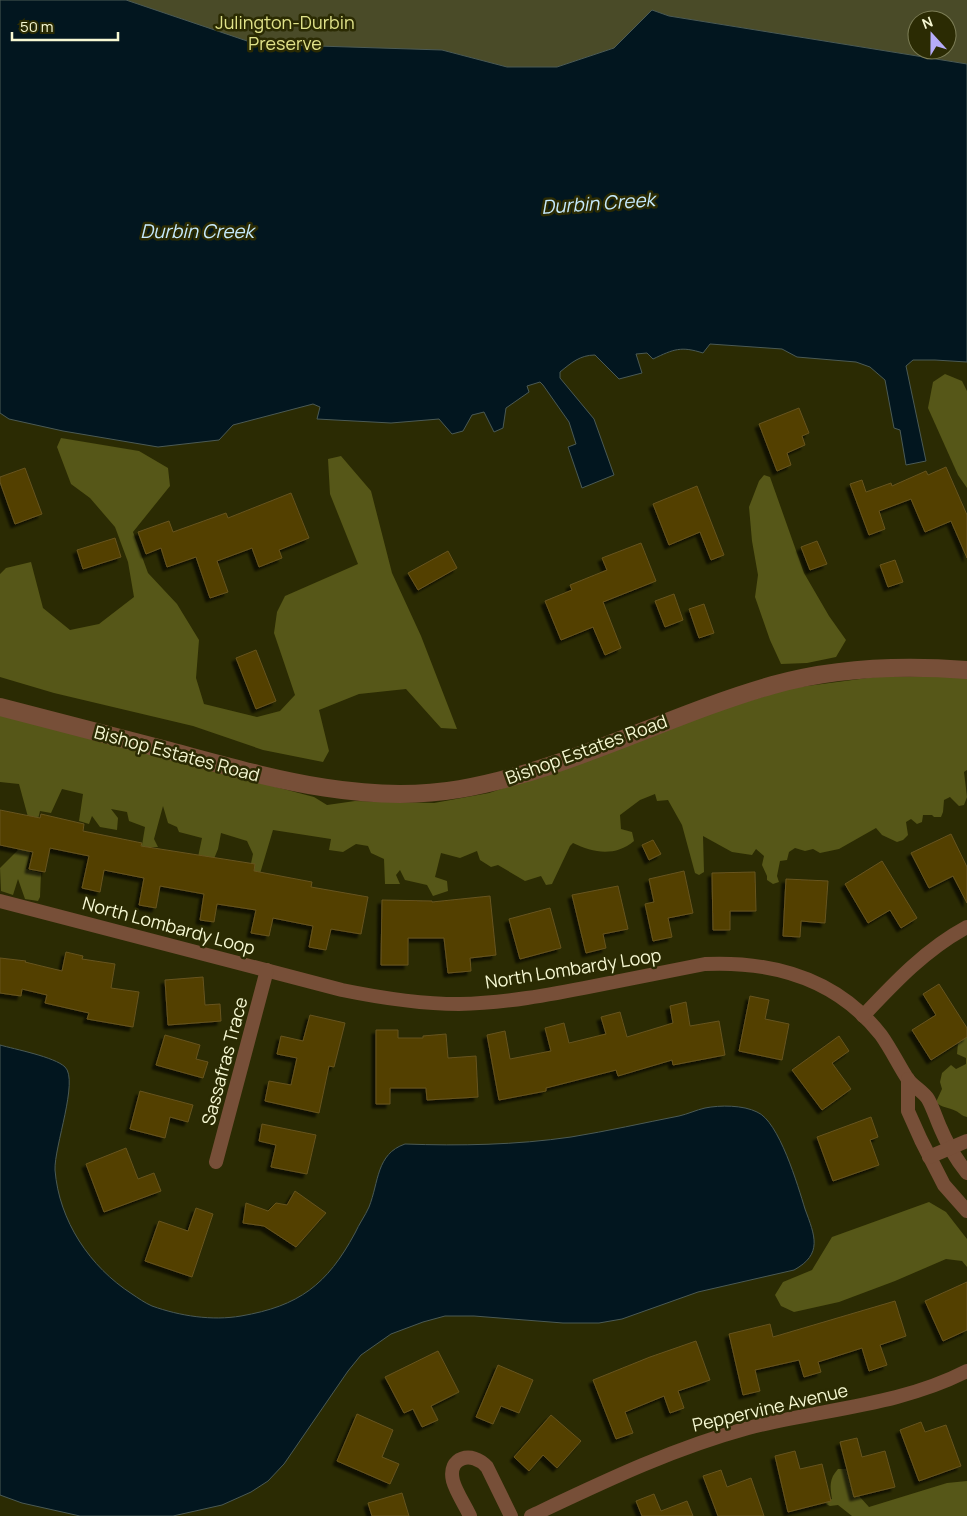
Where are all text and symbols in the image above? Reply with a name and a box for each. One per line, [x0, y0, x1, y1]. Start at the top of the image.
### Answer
scale bar [12, 10, 119, 42]
park label: Julington-Durbin Preserve [215, 10, 355, 55]
north arrow [907, 10, 957, 60]
text: N [919, 12, 935, 33]
text: 50 m [20, 16, 54, 37]
water label: Durbin Creek [540, 186, 658, 220]
water label: Durbin Creek [140, 218, 256, 244]
street label: Bishop Estates Road [502, 709, 670, 789]
street label: Bishop Estates Road [92, 719, 262, 787]
street label: North Lombardy Loop [80, 890, 258, 960]
street label: North Lombardy Loop [483, 942, 663, 994]
street label: Sassafras Trace [195, 994, 253, 1128]
street label: Peppervine Avenue [690, 1377, 850, 1437]

